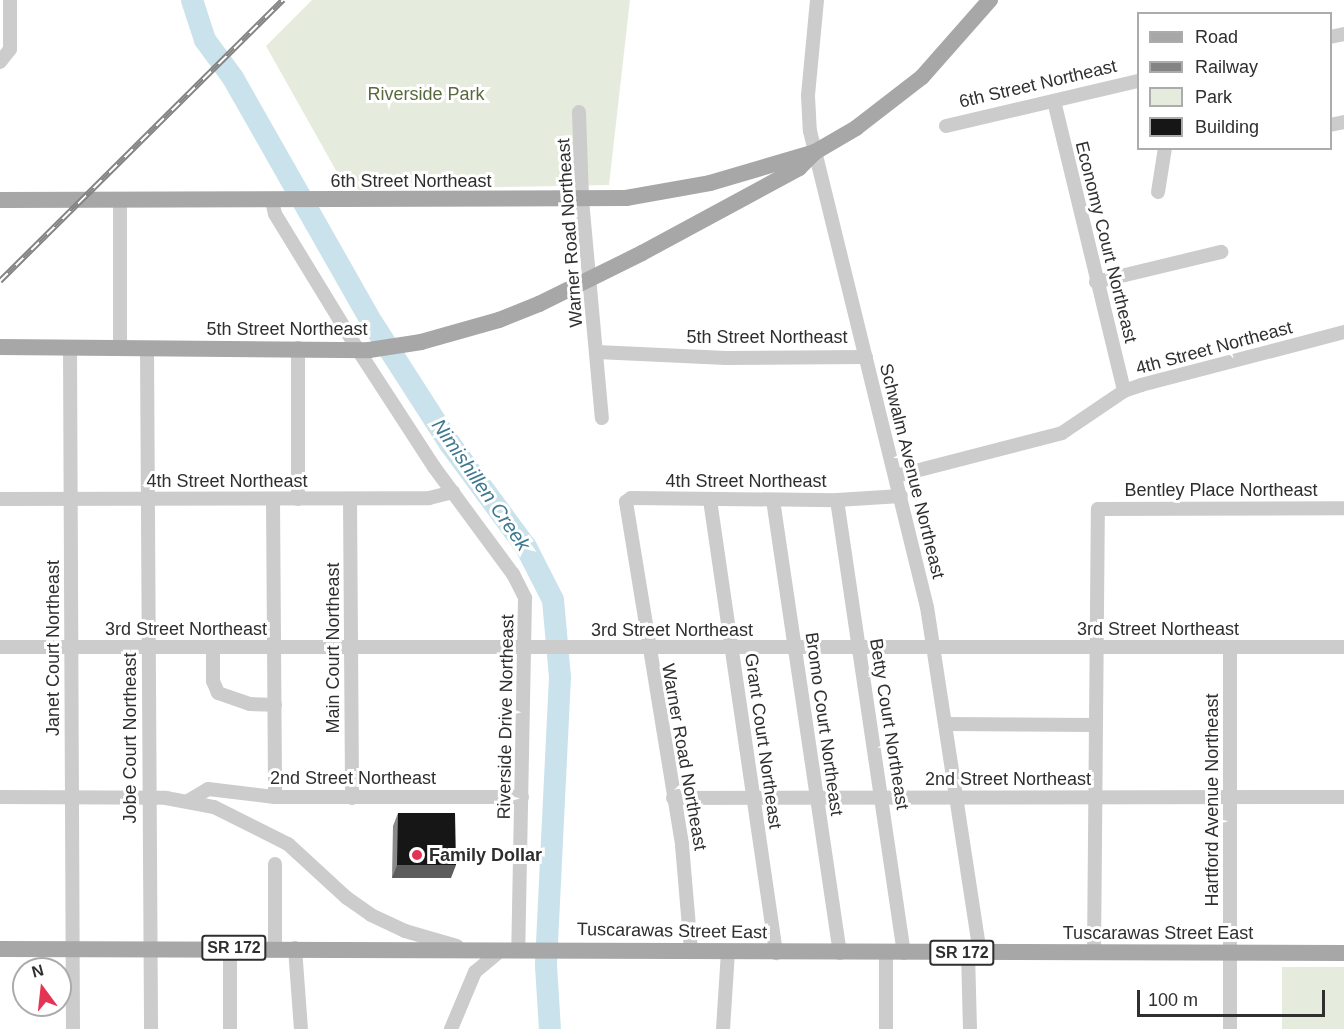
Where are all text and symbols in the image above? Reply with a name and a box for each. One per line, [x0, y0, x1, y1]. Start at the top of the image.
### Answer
legend [1137, 12, 1332, 150]
text: Road [1195, 27, 1238, 47]
street label: 6th Street Northeast [957, 55, 1119, 113]
text: Railway [1195, 57, 1258, 77]
park label: Riverside Park [367, 83, 485, 105]
text: Park [1195, 87, 1232, 107]
text: Building [1195, 117, 1259, 137]
street label: Warner Road Northeast [553, 138, 587, 328]
street label: Economy Court Northeast [1070, 139, 1142, 345]
street label: 6th Street Northeast [330, 170, 492, 192]
street label: 4th Street Northeast [1133, 317, 1295, 379]
street label: 5th Street Northeast [206, 318, 368, 340]
street label: 5th Street Northeast [686, 326, 848, 348]
street label: Schwalm Avenue Northeast [875, 361, 949, 581]
water label: Nimishillen Creek [427, 414, 535, 556]
street label: 4th Street Northeast [146, 470, 308, 492]
street label: 4th Street Northeast [665, 470, 827, 492]
street label: Bentley Place Northeast [1124, 479, 1318, 501]
street label: Janet Court Northeast [42, 560, 64, 736]
street label: Main Court Northeast [322, 562, 344, 734]
street label: Riverside Drive Northeast [493, 614, 519, 820]
street label: 3rd Street Northeast [105, 618, 267, 640]
street label: 3rd Street Northeast [1077, 618, 1239, 640]
street label: 3rd Street Northeast [591, 619, 753, 641]
street label: Bromo Court Northeast [800, 631, 848, 817]
street label: Betty Court Northeast [865, 637, 913, 811]
street label: Jobe Court Northeast [119, 652, 141, 824]
street label: Grant Court Northeast [740, 652, 786, 830]
street label: Warner Road Northeast [657, 662, 711, 852]
street label: Hartford Avenue Northeast [1201, 693, 1223, 907]
street label: 2nd Street Northeast [270, 767, 436, 789]
street label: 2nd Street Northeast [925, 768, 1091, 790]
place label: Family Dollar [429, 844, 542, 866]
marker: Family Dollar [410, 848, 424, 862]
street label: Tuscarawas Street East [577, 919, 767, 943]
street label: Tuscarawas Street East [1063, 922, 1253, 944]
road number: SR 172 [201, 935, 267, 961]
road number: SR 172 [929, 940, 995, 966]
north arrow [12, 957, 72, 1017]
text: N [30, 961, 46, 981]
scale bar [1140, 978, 1328, 1016]
text: 100 m [1148, 990, 1198, 1010]

